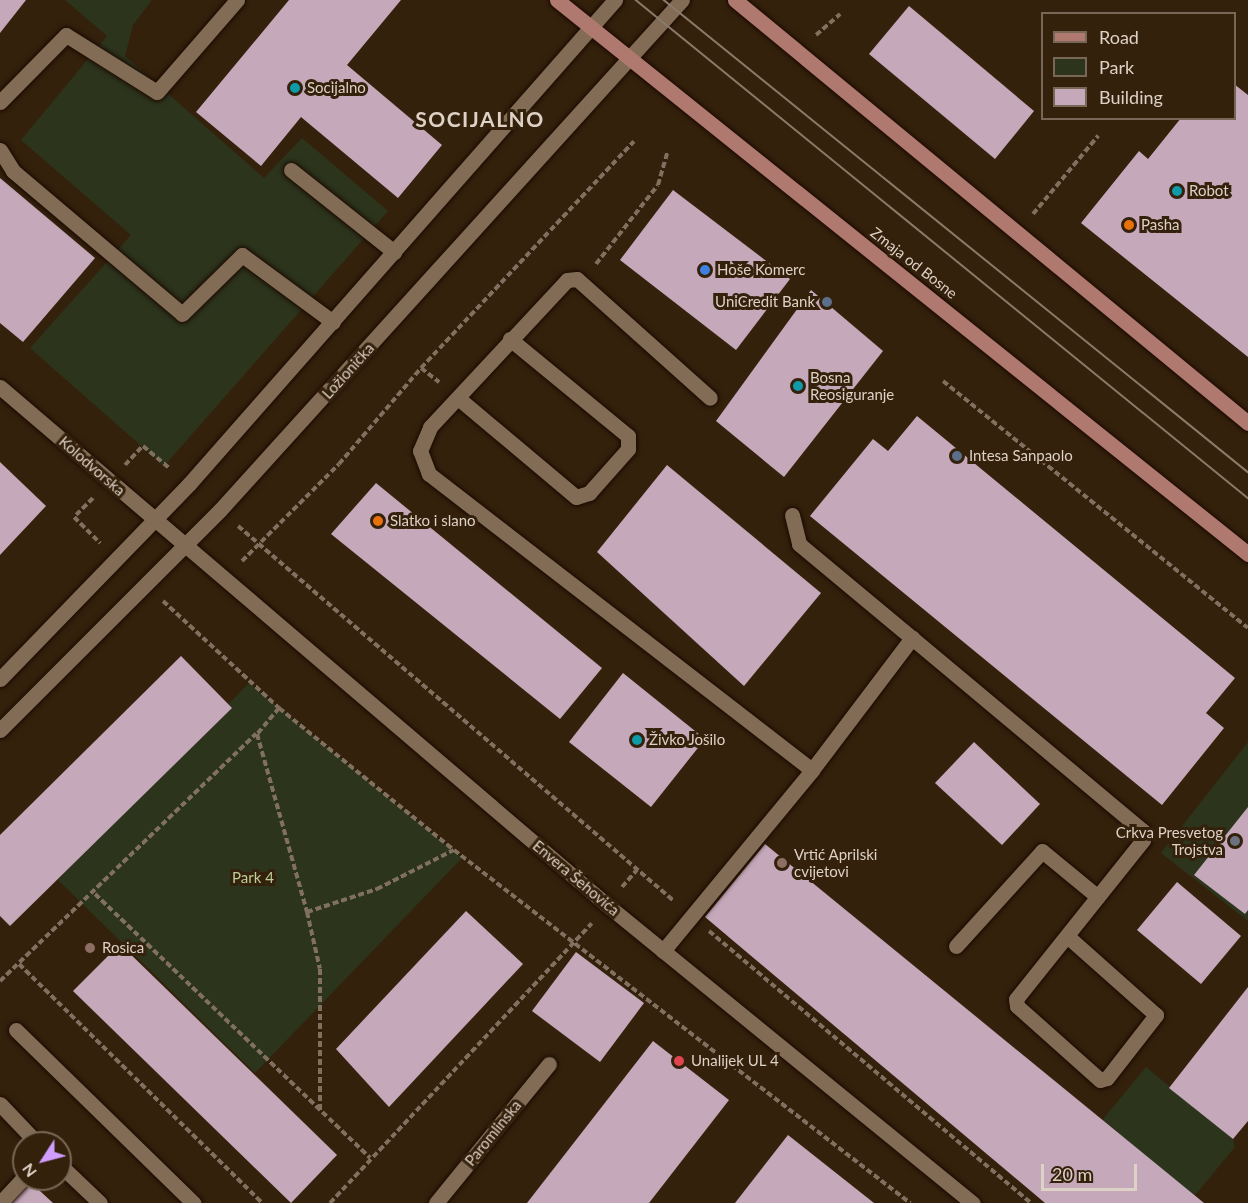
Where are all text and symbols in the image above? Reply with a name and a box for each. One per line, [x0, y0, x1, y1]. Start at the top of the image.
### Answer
legend [1041, 12, 1236, 120]
text: Road [1099, 26, 1139, 48]
text: Park [1099, 56, 1134, 78]
place label: Socijalno [307, 79, 366, 97]
marker: Socijalno [288, 81, 302, 95]
text: Building [1099, 86, 1163, 108]
district label: SOCIJALNO [415, 106, 545, 132]
place label: Robot [1189, 182, 1229, 200]
marker: Robot [1170, 184, 1184, 198]
place label: Pasha [1141, 216, 1180, 234]
marker: Pasha [1122, 218, 1136, 232]
street label: Zmaja od Bosne [867, 224, 961, 302]
place label: Hoše Komerc [717, 261, 805, 279]
marker: Hoše Komerc [698, 263, 712, 277]
place label: UniCredit Bank [715, 293, 815, 311]
marker: UniCredit Bank [820, 295, 834, 309]
street label: Ložionička [318, 339, 378, 403]
place label: Bosna Reosiguranje [810, 368, 894, 403]
marker: Bosna Reosiguranje [791, 379, 805, 393]
street label: Kolodvorska [55, 433, 129, 499]
place label: Intesa Sanpaolo [969, 447, 1073, 465]
marker: Intesa Sanpaolo [950, 449, 964, 463]
place label: Slatko i slano [390, 512, 476, 530]
marker: Slatko i slano [371, 514, 385, 528]
place label: Živko Jošilo [649, 731, 726, 749]
marker: Živko Jošilo [630, 733, 644, 747]
place label: Crkva Presvetog Trojstva [1116, 823, 1223, 858]
marker: Crkva Presvetog Trojstva [1228, 834, 1242, 848]
street label: Envera Šehovića [529, 837, 623, 919]
place label: Vrtić Aprilski cvijetovi [794, 845, 878, 880]
marker: Vrtić Aprilski cvijetovi [775, 856, 789, 870]
park label: Park 4 [232, 869, 274, 887]
place label: Rosica [102, 939, 144, 957]
marker: Rosica [83, 941, 97, 955]
place label: Unalijek UL 4 [691, 1052, 779, 1070]
marker: Unalijek UL 4 [672, 1054, 686, 1068]
street label: Paromlinska [461, 1097, 525, 1169]
north arrow [12, 1131, 72, 1191]
scale bar [1044, 1152, 1140, 1190]
text: N [17, 1160, 40, 1181]
text: 20 m [1052, 1163, 1092, 1185]

